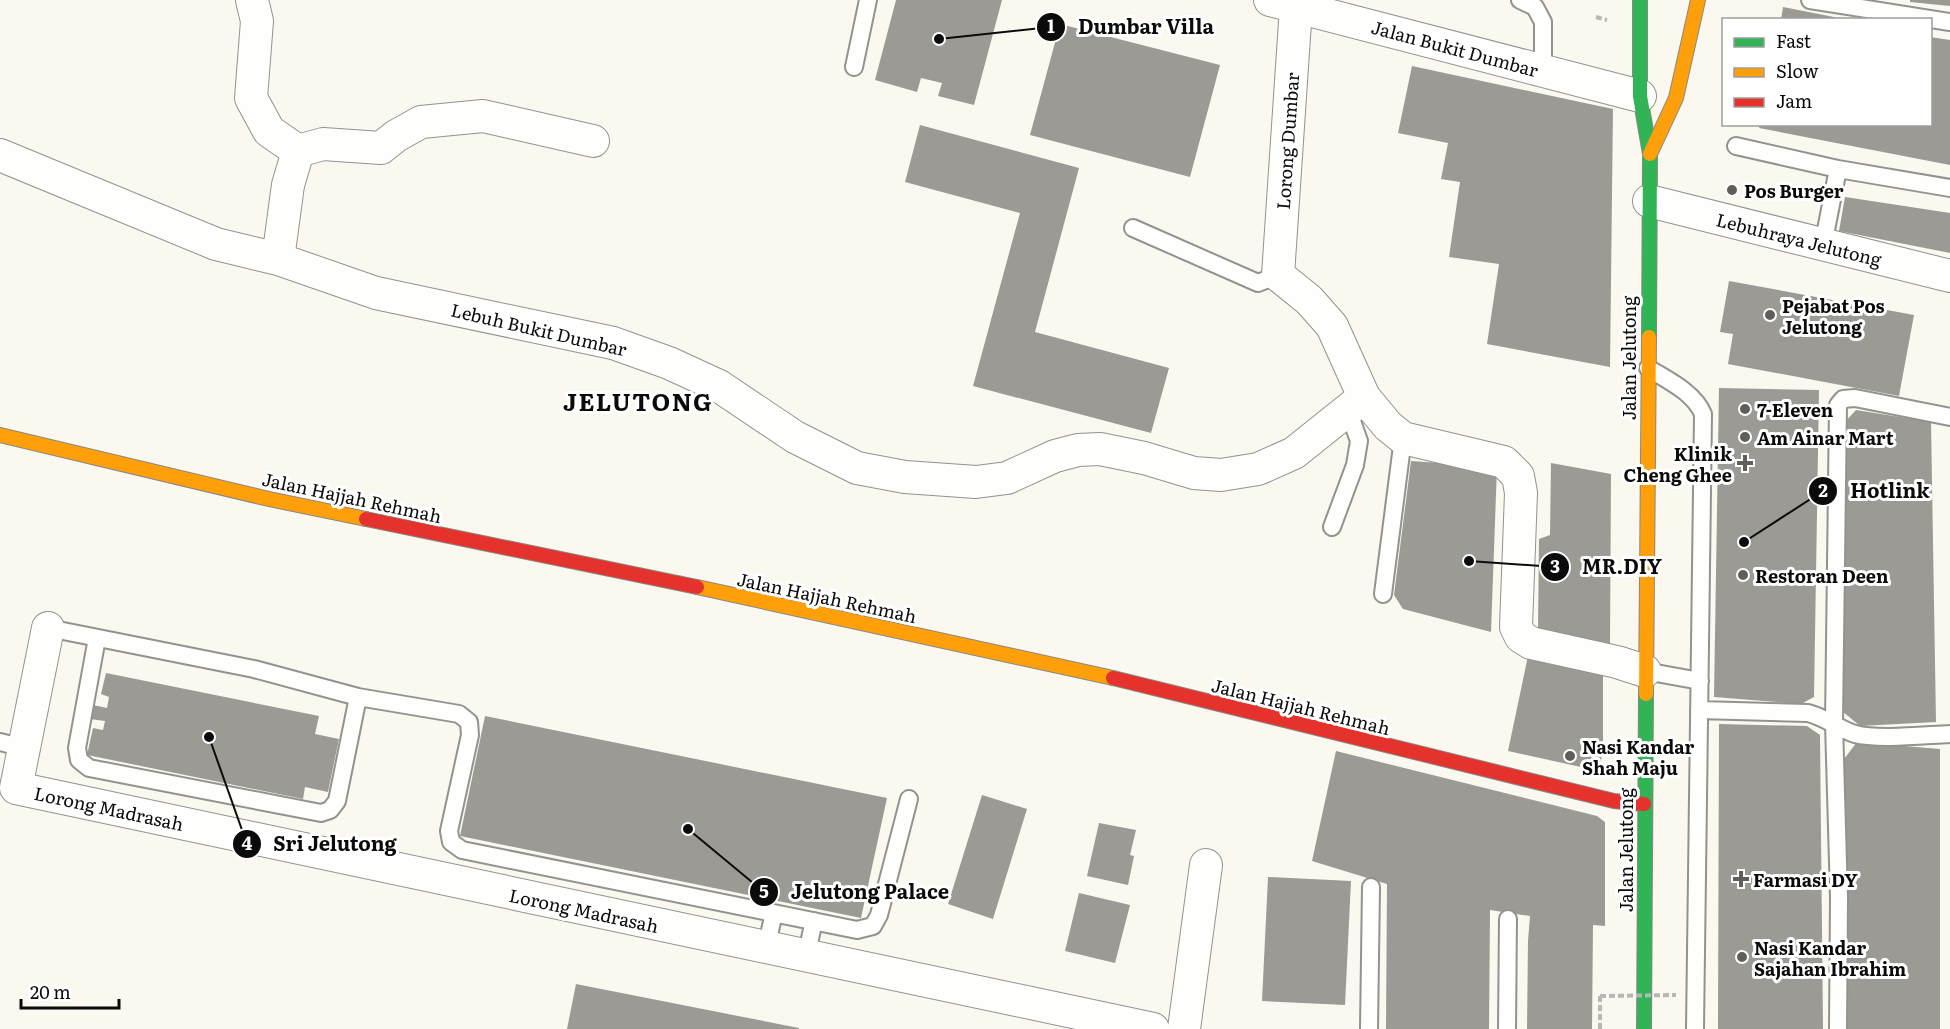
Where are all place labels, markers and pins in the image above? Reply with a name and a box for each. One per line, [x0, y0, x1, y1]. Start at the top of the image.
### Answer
callout: Dumbar Villa [1036, 8, 1226, 46]
place label: Pos Burger [1744, 177, 1844, 204]
marker: Pos Burger [1725, 183, 1739, 197]
place label: Pejabat Pos Jelutong [1782, 292, 1884, 340]
marker: Pejabat Pos Jelutong [1763, 308, 1777, 322]
place label: 7-Eleven [1757, 396, 1834, 423]
marker: 7-Eleven [1738, 402, 1752, 416]
place label: Am Ainar Mart [1757, 424, 1894, 451]
marker: Am Ainar Mart [1738, 430, 1752, 444]
place label: Klinik Cheng Ghee [1623, 440, 1733, 488]
marker: Klinik Cheng Ghee [1736, 454, 1754, 472]
callout: Hotlink [1808, 472, 1942, 510]
callout: MR.DIY [1540, 548, 1674, 586]
place label: Restoran Deen [1755, 562, 1889, 589]
marker: Restoran Deen [1736, 568, 1750, 582]
place label: Nasi Kandar Shah Maju [1582, 733, 1695, 781]
marker: Nasi Kandar Shah Maju [1563, 749, 1577, 763]
callout: Sri Jelutong [232, 825, 409, 863]
place label: Farmasi DY [1753, 866, 1858, 893]
marker: Farmasi DY [1734, 872, 1748, 886]
callout: Jelutong Palace [749, 873, 961, 911]
place label: Nasi Kandar Sajahan Ibrahim [1754, 934, 1906, 982]
marker: Nasi Kandar Sajahan Ibrahim [1735, 950, 1749, 964]

